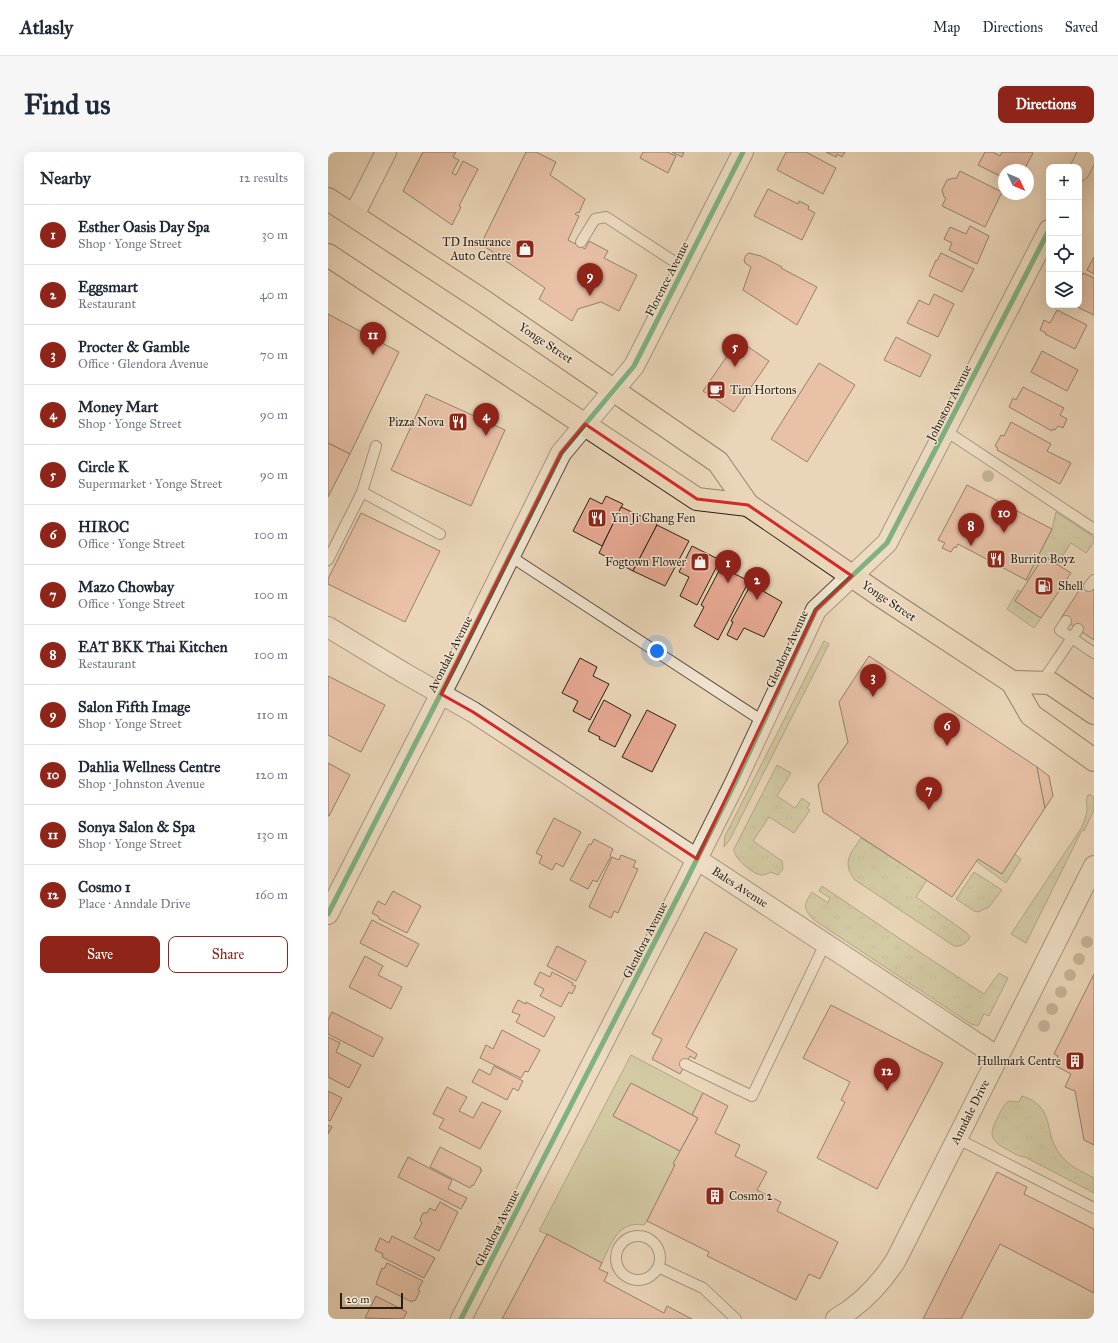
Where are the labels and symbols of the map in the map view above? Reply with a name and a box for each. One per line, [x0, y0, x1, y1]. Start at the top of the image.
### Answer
north arrow [998, 164, 1034, 200]
place label: TD Insurance Auto Centre [442, 235, 511, 263]
shop icon: TD Insurance Auto Centre [514, 238, 536, 260]
street label: Florence Avenue [642, 239, 692, 319]
pin: 9 [577, 263, 603, 296]
street label: Yonge Street [516, 320, 576, 368]
pin: 11 [360, 322, 386, 355]
pin: 5 [722, 334, 748, 367]
street label: Johnston Avenue [923, 363, 975, 446]
cafe icon: Tim Hortons [705, 379, 727, 401]
place label: Tim Hortons [730, 383, 796, 397]
pin: 4 [473, 403, 499, 436]
restaurant icon: Pizza Nova [447, 411, 469, 433]
place label: Pizza Nova [388, 415, 445, 429]
pin: 10 [991, 500, 1017, 533]
restaurant icon: Yin Ji Chang Fen [586, 507, 608, 529]
place label: Yin Ji Chang Fen [611, 511, 696, 526]
pin: 8 [958, 513, 984, 546]
restaurant icon: Burrito Boyz [985, 548, 1007, 570]
pin: 1 [715, 550, 741, 583]
shop icon: Fogtown Flower [689, 551, 711, 573]
place label: Burrito Boyz [1010, 552, 1075, 566]
place label: Fogtown Flower [605, 555, 686, 570]
pin: 2 [744, 567, 770, 600]
fuel station icon: Shell [1033, 575, 1055, 597]
street label: Yonge Street [859, 578, 919, 626]
place label: Shell [1058, 579, 1084, 593]
street label: Glendora Avenue [763, 608, 811, 690]
street label: Avondale Avenue [424, 613, 475, 695]
your location [647, 641, 667, 661]
pin: 3 [860, 664, 886, 697]
pin: 6 [934, 713, 960, 746]
pin: 7 [916, 777, 942, 810]
street label: Bales Avenue [709, 864, 771, 910]
street label: Glendora Avenue [620, 899, 670, 981]
building icon: Hullmark Centre [1064, 1050, 1086, 1072]
place label: Hullmark Centre [977, 1054, 1061, 1068]
pin: 12 [874, 1058, 900, 1091]
street label: Anndale Drive [947, 1077, 992, 1148]
building icon: Cosmo 2 [704, 1185, 726, 1207]
street label: Glendora Avenue [472, 1187, 522, 1269]
place label: Cosmo 2 [729, 1189, 772, 1203]
scale bar [340, 1291, 403, 1310]

